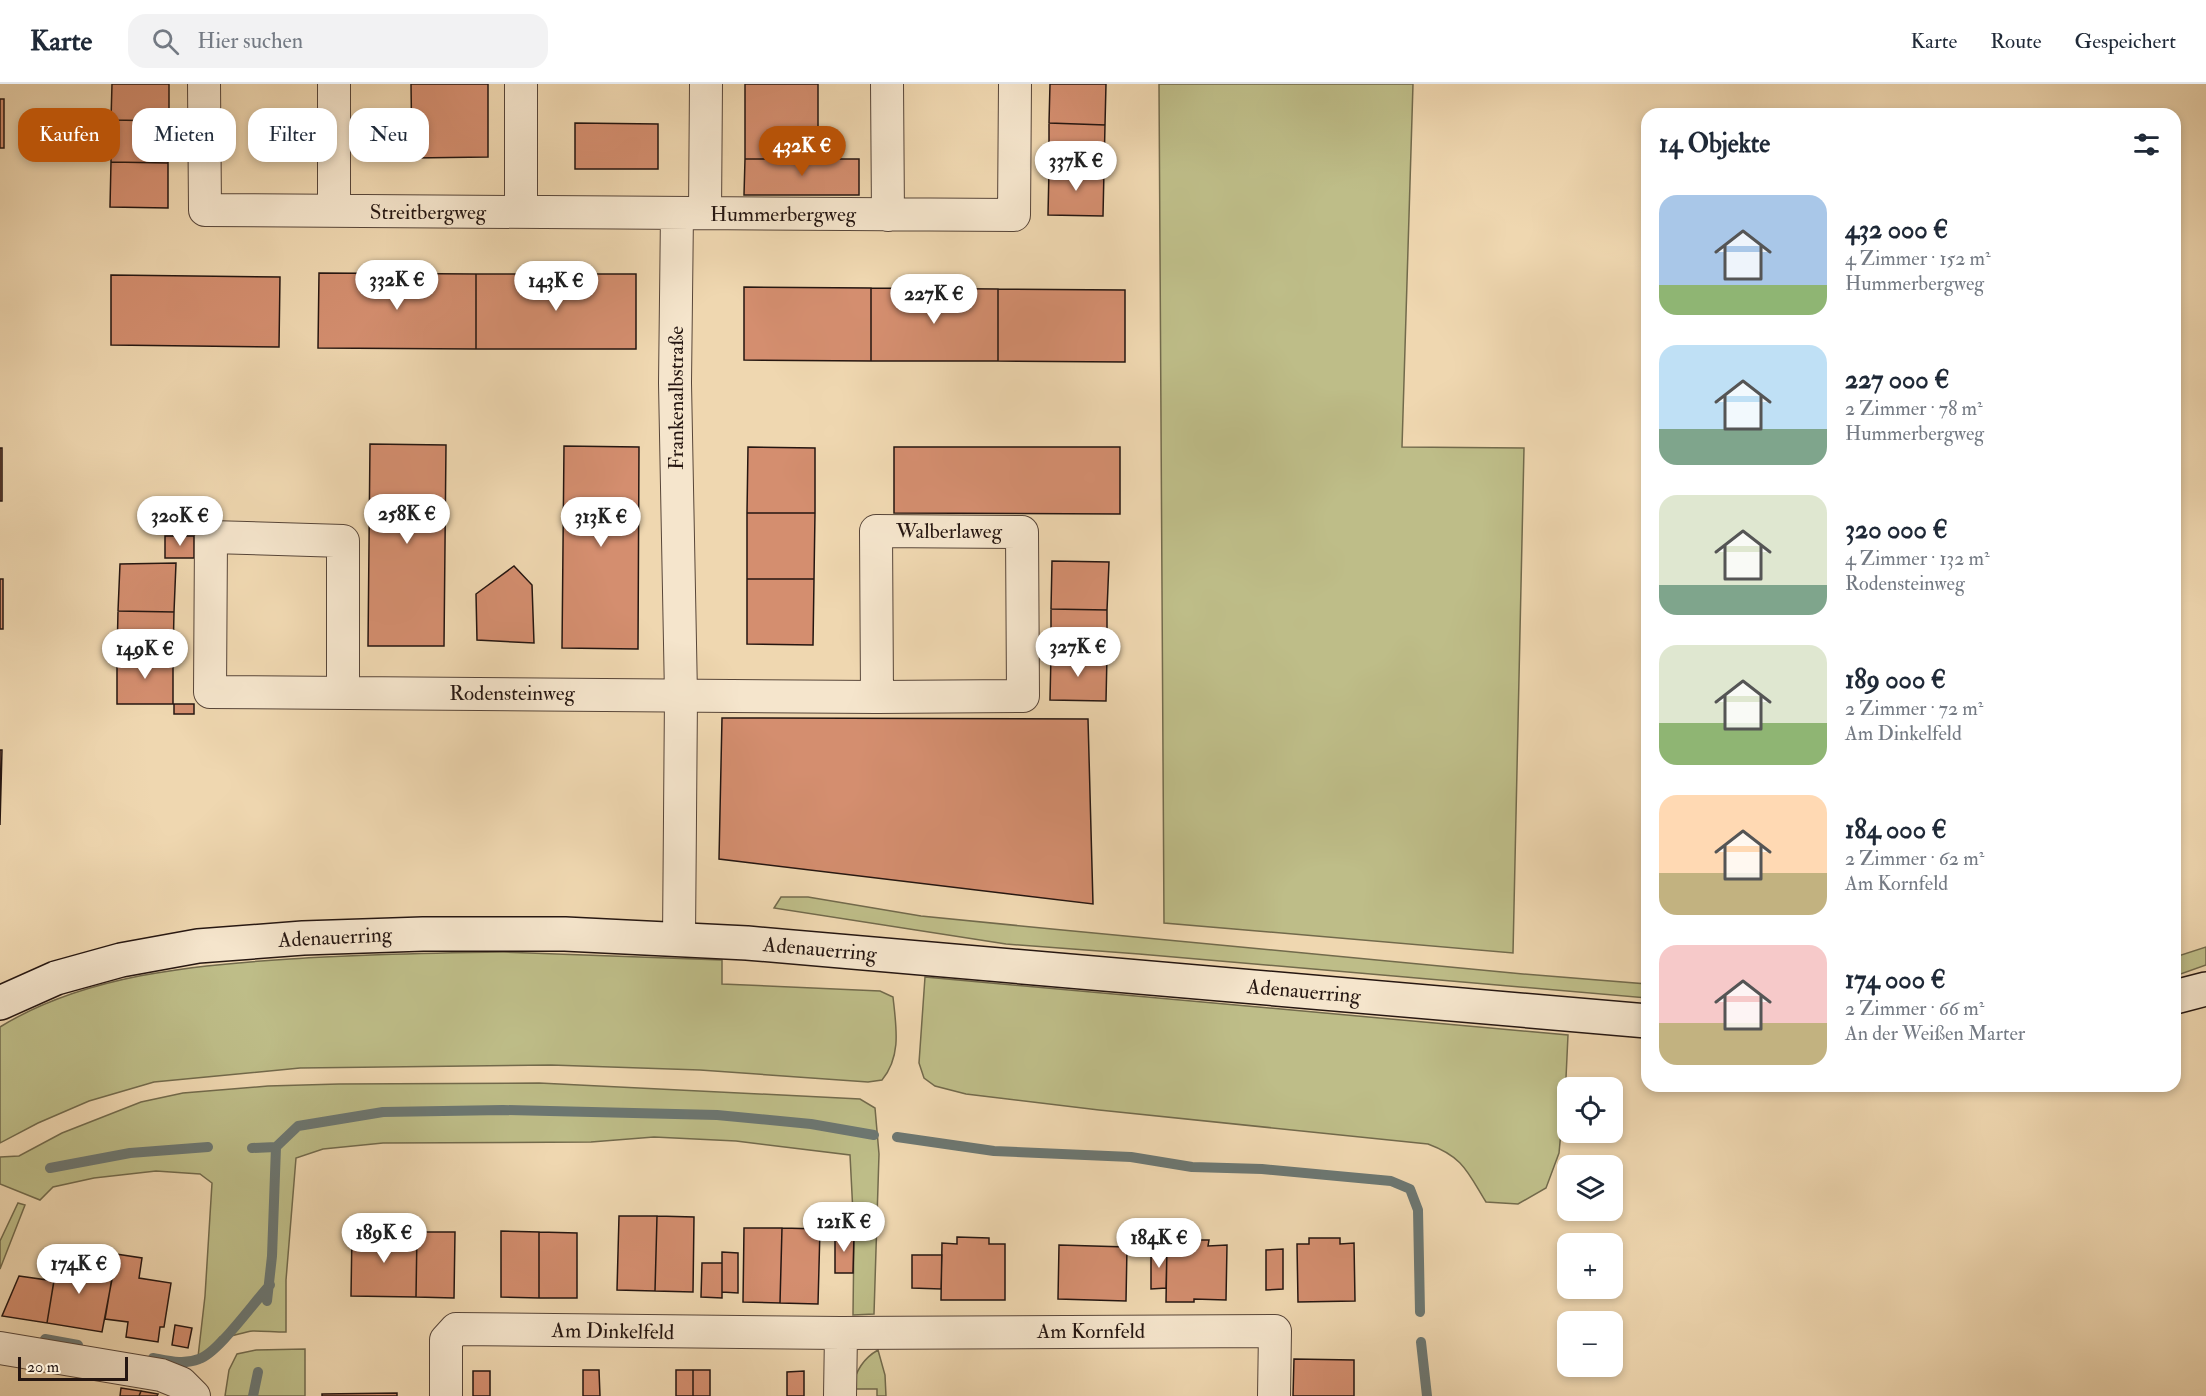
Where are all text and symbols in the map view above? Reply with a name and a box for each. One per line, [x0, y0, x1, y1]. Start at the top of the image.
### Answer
search box [128, 14, 548, 68]
text: Karte [30, 24, 92, 59]
icon: search [149, 25, 182, 58]
text: Hier suchen [197, 27, 303, 55]
text: Karte [1911, 28, 1957, 55]
text: Route [1990, 28, 2042, 55]
text: Gespeichert [2075, 28, 2176, 55]
chip: Kaufen [18, 108, 120, 162]
chip: Mieten [132, 108, 236, 162]
chip: Filter [248, 108, 337, 162]
chip: Neu [349, 108, 429, 162]
pin: 432K € [753, 126, 851, 177]
text: 14 Objekte [1659, 128, 1770, 160]
icon: filters [2130, 128, 2163, 161]
text: 432K € [773, 133, 831, 158]
pin: 337K € [1027, 141, 1125, 192]
text: 337K € [1049, 148, 1103, 173]
street label: Streitbergweg [370, 199, 487, 226]
street label: Hummerbergweg [710, 201, 857, 228]
text: 432 000 € [1845, 214, 1948, 246]
icon: home [1707, 219, 1779, 291]
text: 4 Zimmer · 152 m² [1845, 246, 1991, 271]
pin: 332K € [348, 260, 446, 311]
pin: 143K € [507, 261, 605, 312]
text: 332K € [369, 267, 425, 292]
text: 143K € [528, 268, 584, 293]
text: Hummerbergweg [1845, 271, 1984, 296]
pin: 227K € [885, 274, 983, 325]
text: 227K € [904, 281, 964, 306]
street label: Frankenalbstraße [663, 326, 690, 470]
text: 227 000 € [1845, 364, 1949, 396]
icon: home [1707, 369, 1779, 441]
text: 2 Zimmer · 78 m² [1845, 396, 1983, 421]
text: Hummerbergweg [1845, 421, 1984, 446]
pin: 258K € [358, 494, 456, 545]
pin: 320K € [131, 496, 229, 547]
pin: 313K € [552, 497, 650, 548]
text: 258K € [378, 501, 436, 526]
text: 320K € [151, 503, 209, 528]
text: 313K € [575, 504, 627, 529]
text: 320 000 € [1845, 514, 1948, 546]
street label: Walberlaweg [895, 518, 1003, 545]
icon: home [1707, 519, 1779, 591]
text: 4 Zimmer · 132 m² [1845, 546, 1990, 571]
text: Rodensteinweg [1845, 571, 1965, 596]
pin: 327K € [1029, 627, 1127, 678]
pin: 149K € [96, 629, 194, 680]
text: 327K € [1050, 634, 1106, 659]
text: 149K € [116, 636, 174, 661]
text: 189 000 € [1845, 664, 1946, 696]
icon: home [1707, 669, 1779, 741]
street label: Rodensteinweg [449, 680, 576, 707]
text: 2 Zimmer · 72 m² [1845, 696, 1983, 721]
text: Am Dinkelfeld [1845, 721, 1962, 746]
text: 184 000 € [1845, 814, 1947, 846]
icon: home [1707, 819, 1779, 891]
text: 2 Zimmer · 62 m² [1845, 846, 1984, 871]
text: Am Kornfeld [1845, 871, 1948, 896]
street label: Adenauerring [276, 921, 393, 954]
street label: Adenauerring [761, 931, 879, 968]
text: 174 000 € [1845, 964, 1946, 996]
icon: home [1707, 969, 1779, 1041]
street label: Adenauerring [1245, 973, 1363, 1010]
text: 2 Zimmer · 66 m² [1845, 996, 1984, 1021]
text: An der Weißen Marter [1845, 1021, 2025, 1046]
map controls [1557, 1077, 1623, 1377]
button: locate [1557, 1077, 1623, 1143]
button: layers [1557, 1155, 1623, 1221]
pin: 121K € [795, 1202, 893, 1253]
text: 121K € [817, 1209, 871, 1234]
pin: 189K € [335, 1213, 433, 1264]
pin: 184K € [1110, 1218, 1208, 1269]
text: 189K € [356, 1220, 412, 1245]
text: 184K € [1130, 1225, 1188, 1250]
button: + [1557, 1233, 1623, 1299]
pin: 174K € [30, 1244, 128, 1295]
text: 174K € [51, 1251, 107, 1276]
button: − [1557, 1311, 1623, 1377]
street label: Am Dinkelfeld [550, 1317, 675, 1346]
street label: Am Kornfeld [1036, 1318, 1146, 1345]
scale bar [18, 1354, 128, 1382]
text: 20 m [27, 1357, 59, 1377]

